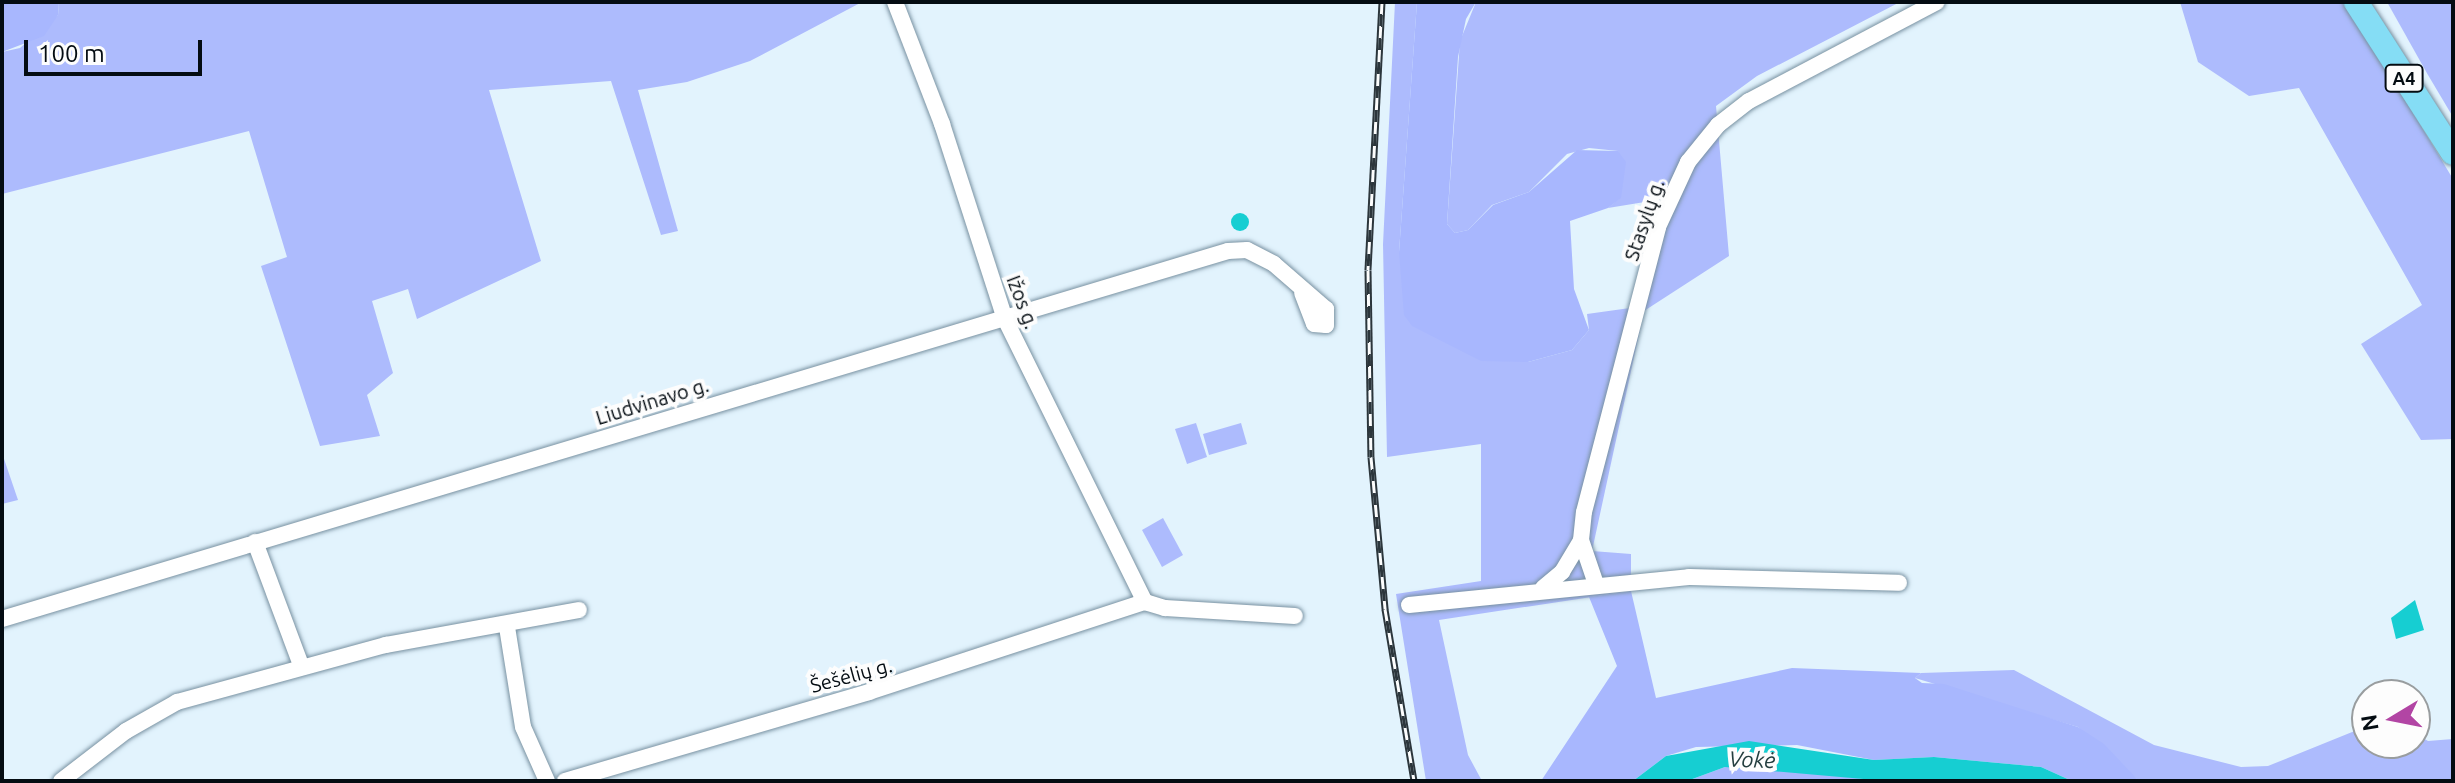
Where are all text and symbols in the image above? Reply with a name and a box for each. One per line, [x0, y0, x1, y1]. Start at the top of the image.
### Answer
scale bar [28, 24, 206, 74]
text: 100 m [38, 40, 105, 67]
road number: A4 [2384, 64, 2424, 92]
street label: Stasylų g. [1619, 176, 1669, 264]
street label: Ižos g. [1002, 272, 1044, 332]
street label: Liudvinavo g. [593, 372, 711, 430]
street label: Šešėlių g. [807, 653, 895, 697]
north arrow [2351, 679, 2431, 759]
text: N [2355, 713, 2383, 733]
water label: Vokė [1728, 745, 1776, 773]

